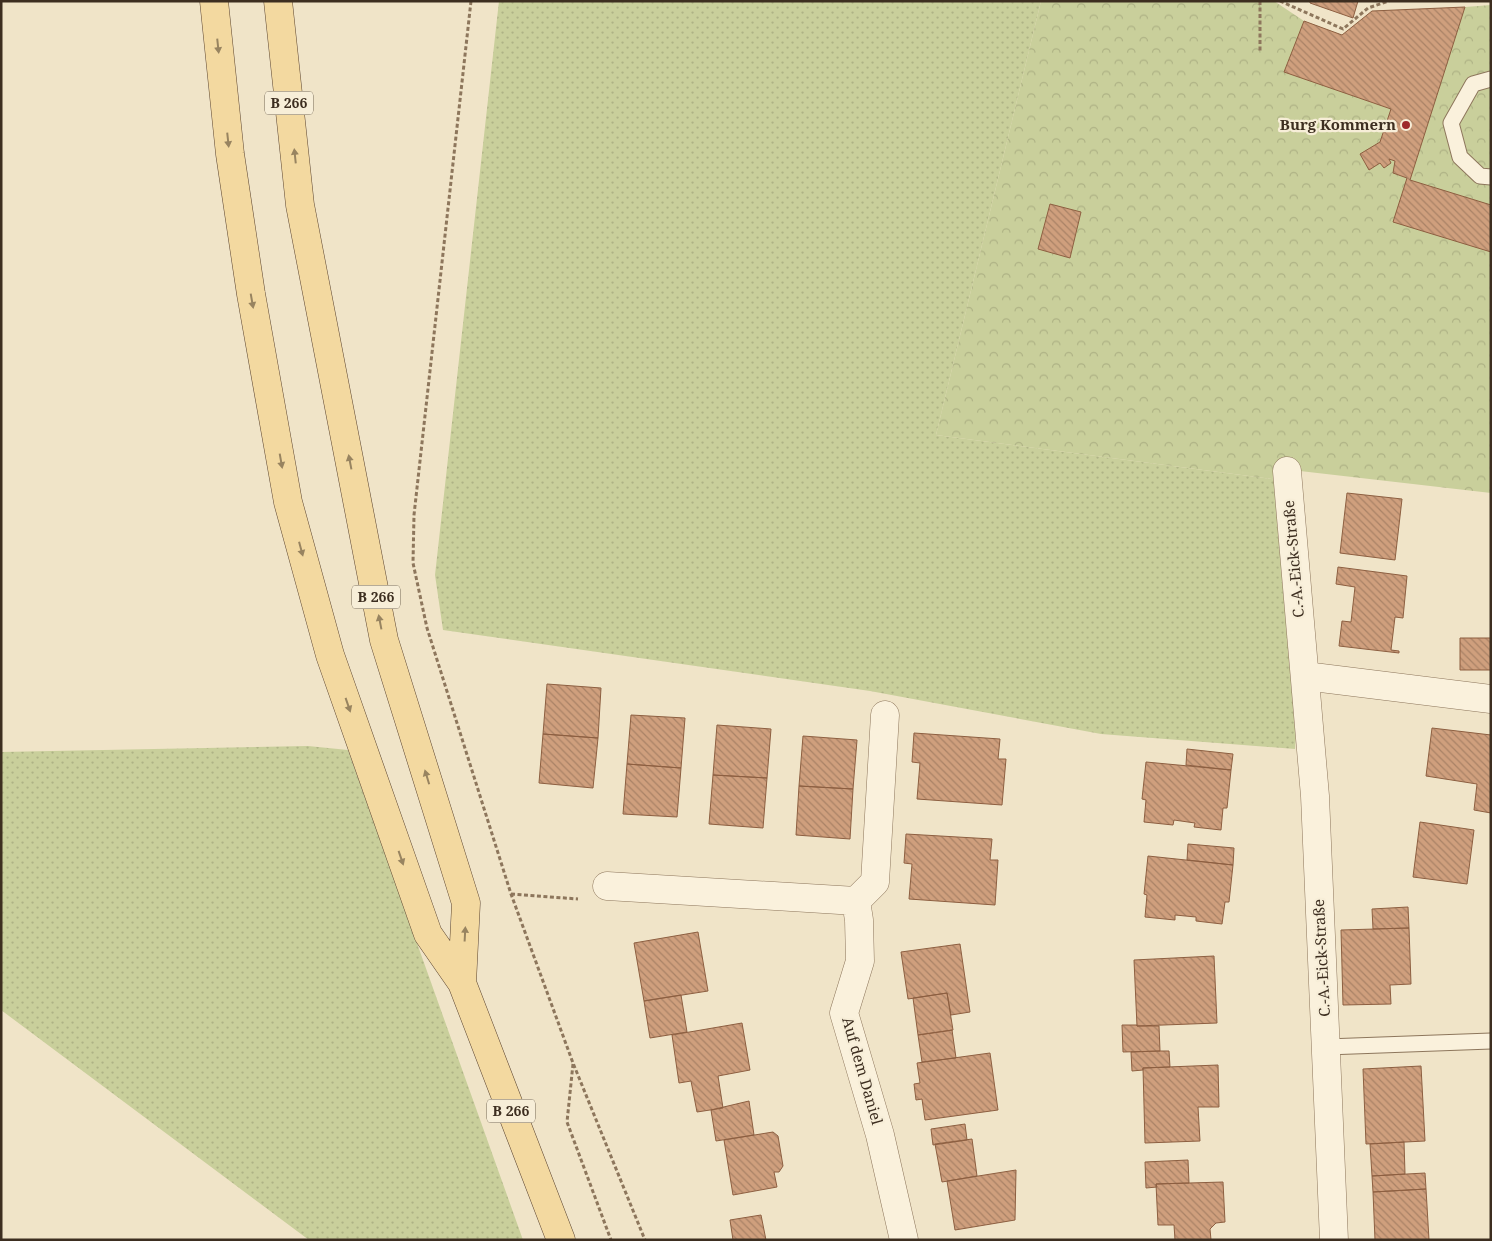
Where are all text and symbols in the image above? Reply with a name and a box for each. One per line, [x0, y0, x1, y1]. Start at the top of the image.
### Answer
one-way arrow [215, 39, 223, 55]
road number: B 266 [265, 92, 313, 115]
place label: Burg Kommern [1280, 114, 1396, 134]
marker: Burg Kommern [1400, 119, 1412, 131]
one-way arrow [224, 132, 232, 148]
one-way arrow [291, 148, 299, 164]
one-way arrow [248, 293, 256, 309]
one-way arrow [277, 453, 285, 469]
one-way arrow [345, 454, 353, 470]
street label: C.-A.-Eick-Straße [1278, 499, 1308, 619]
one-way arrow [297, 542, 305, 557]
road number: B 266 [352, 586, 400, 608]
one-way arrow [376, 613, 384, 629]
one-way arrow [344, 698, 352, 713]
one-way arrow [423, 770, 430, 785]
one-way arrow [398, 851, 406, 866]
street label: C.-A.-Eick-Straße [1308, 899, 1334, 1017]
one-way arrow [461, 926, 469, 942]
street label: Auf dem Daniel [838, 1015, 888, 1127]
road number: B 266 [487, 1100, 535, 1122]

